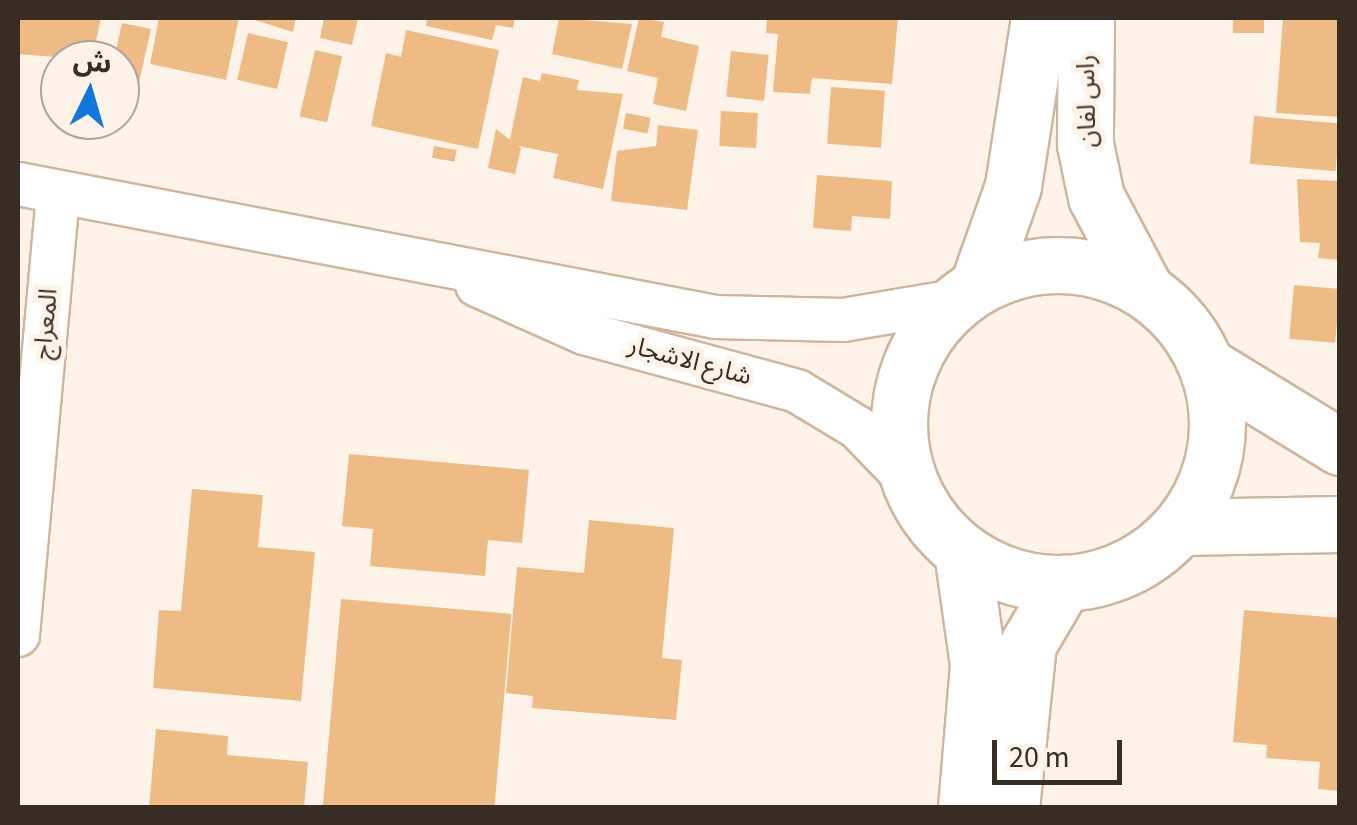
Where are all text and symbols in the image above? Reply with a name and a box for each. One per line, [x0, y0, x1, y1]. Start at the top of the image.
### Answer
north arrow [40, 40, 140, 140]
text: ش [72, 41, 113, 84]
street label: راس لفان [1071, 54, 1103, 148]
street label: المعراج [28, 287, 64, 361]
street label: شارع الاشجار [625, 330, 755, 392]
scale bar [997, 720, 1127, 782]
text: 20 m [1009, 736, 1070, 779]

